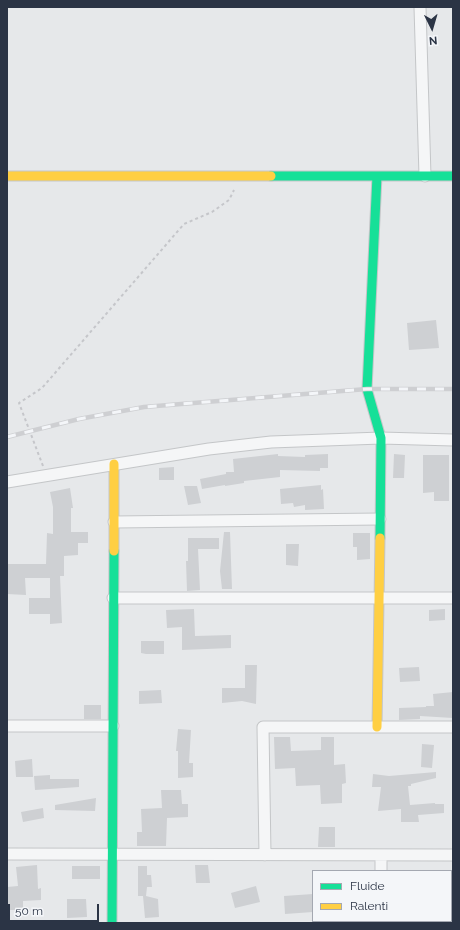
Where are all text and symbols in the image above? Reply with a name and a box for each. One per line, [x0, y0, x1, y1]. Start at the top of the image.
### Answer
north arrow [412, 8, 452, 48]
text: N [428, 34, 438, 47]
legend [312, 870, 452, 922]
text: Fluide [350, 879, 385, 893]
scale bar [10, 896, 101, 922]
text: Ralenti [350, 899, 388, 913]
text: 50 m [15, 904, 43, 918]

